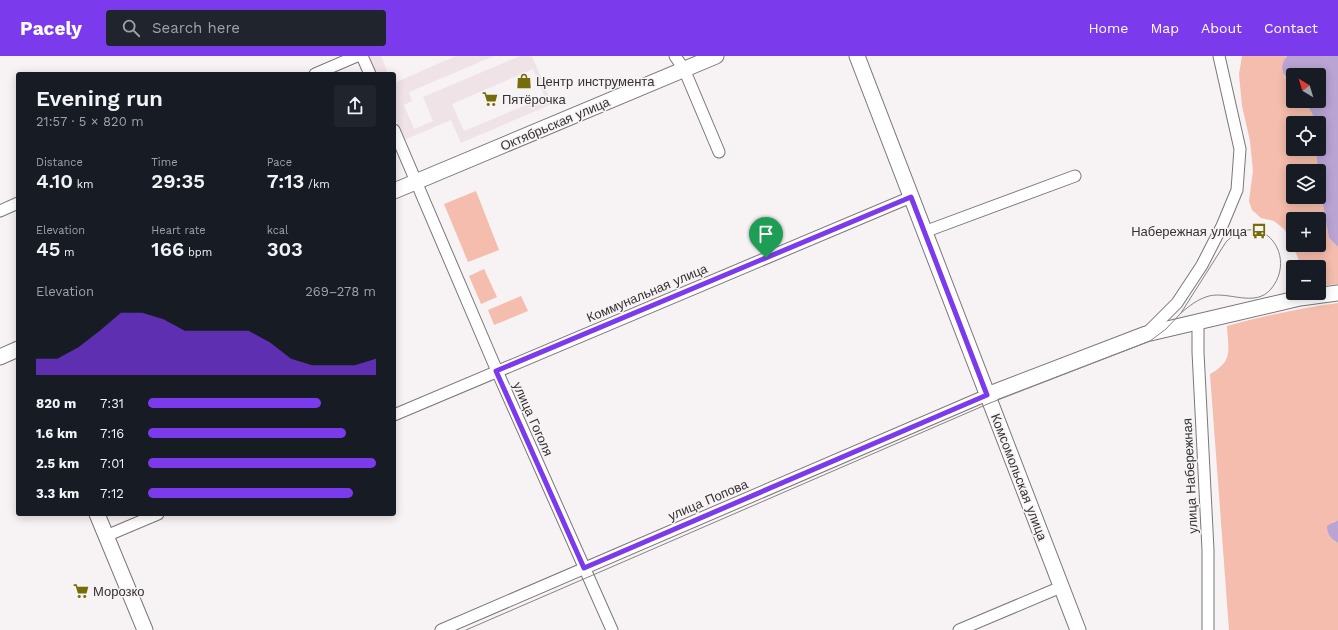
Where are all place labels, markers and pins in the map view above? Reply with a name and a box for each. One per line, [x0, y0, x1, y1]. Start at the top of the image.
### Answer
shop icon: Центр инструмента [515, 72, 533, 90]
place label: Центр инструмента [536, 74, 655, 89]
supermarket icon: Пятёрочка [481, 90, 499, 108]
place label: Пятёрочка [502, 92, 566, 107]
pin [749, 217, 783, 258]
bus stop icon: Набережная улица [1250, 222, 1268, 240]
place label: Набережная улица [1131, 224, 1248, 239]
supermarket icon: Морозко [72, 582, 90, 600]
place label: Морозко [93, 584, 145, 599]

